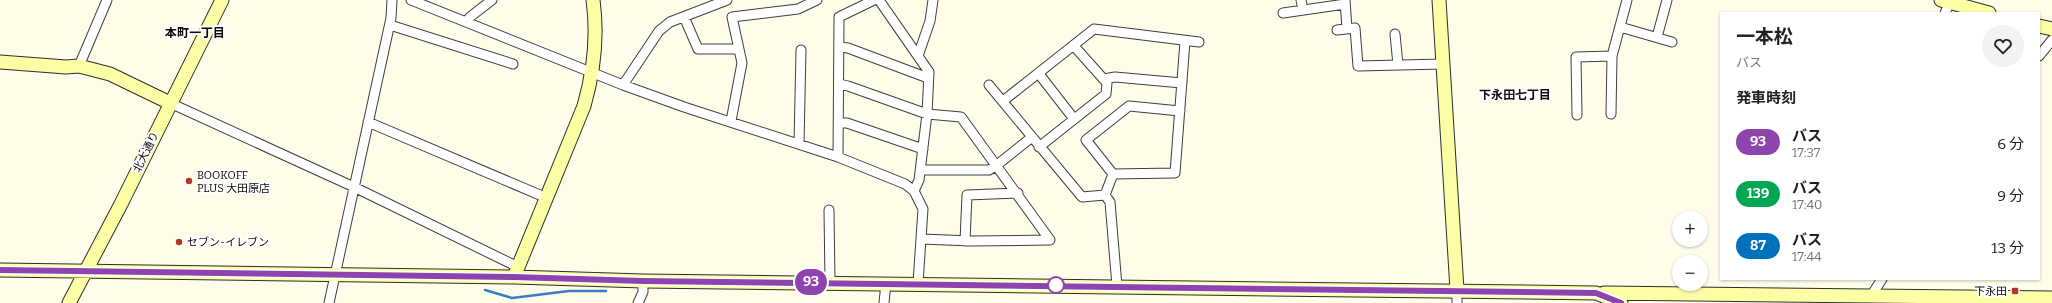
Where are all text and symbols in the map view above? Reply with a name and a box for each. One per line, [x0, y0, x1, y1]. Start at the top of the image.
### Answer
text: 一本松 [1736, 25, 1793, 48]
button: heart [1982, 25, 2024, 67]
district label: 本町一丁目 [165, 26, 225, 40]
text: バス [1736, 55, 1762, 70]
district label: 下永田七丁目 [1479, 88, 1551, 102]
text: 発車時刻 [1736, 89, 1796, 107]
text: バス [1792, 127, 1822, 145]
street label: 北大通り [131, 129, 161, 175]
text: 93 [1750, 133, 1766, 150]
text: 6 分 [1997, 135, 2024, 153]
text: 17:37 [1792, 145, 1820, 160]
place label: BOOKOFF PLUS 大田原店 [197, 169, 270, 195]
marker: BOOKOFF PLUS 大田原店 [184, 176, 194, 186]
text: バス [1792, 179, 1822, 197]
text: 139 [1747, 185, 1769, 202]
text: 9 分 [1997, 187, 2024, 205]
text: 17:40 [1792, 197, 1822, 212]
map controls [1672, 211, 1708, 291]
button: + [1672, 211, 1708, 247]
text: バス [1792, 231, 1822, 249]
place label: セブン-イレブン [187, 236, 269, 249]
marker: セブン-イレブン [174, 237, 184, 247]
text: 87 [1750, 237, 1766, 254]
text: 13 分 [1991, 239, 2024, 257]
text: 17:44 [1792, 249, 1822, 264]
button: − [1672, 255, 1708, 291]
line badge: 93 [793, 269, 829, 295]
text: 93 [803, 273, 819, 290]
unlabelled marker [1047, 276, 1065, 294]
place label: 下永田 [1974, 285, 2007, 298]
marker: 下永田 [2010, 286, 2020, 296]

